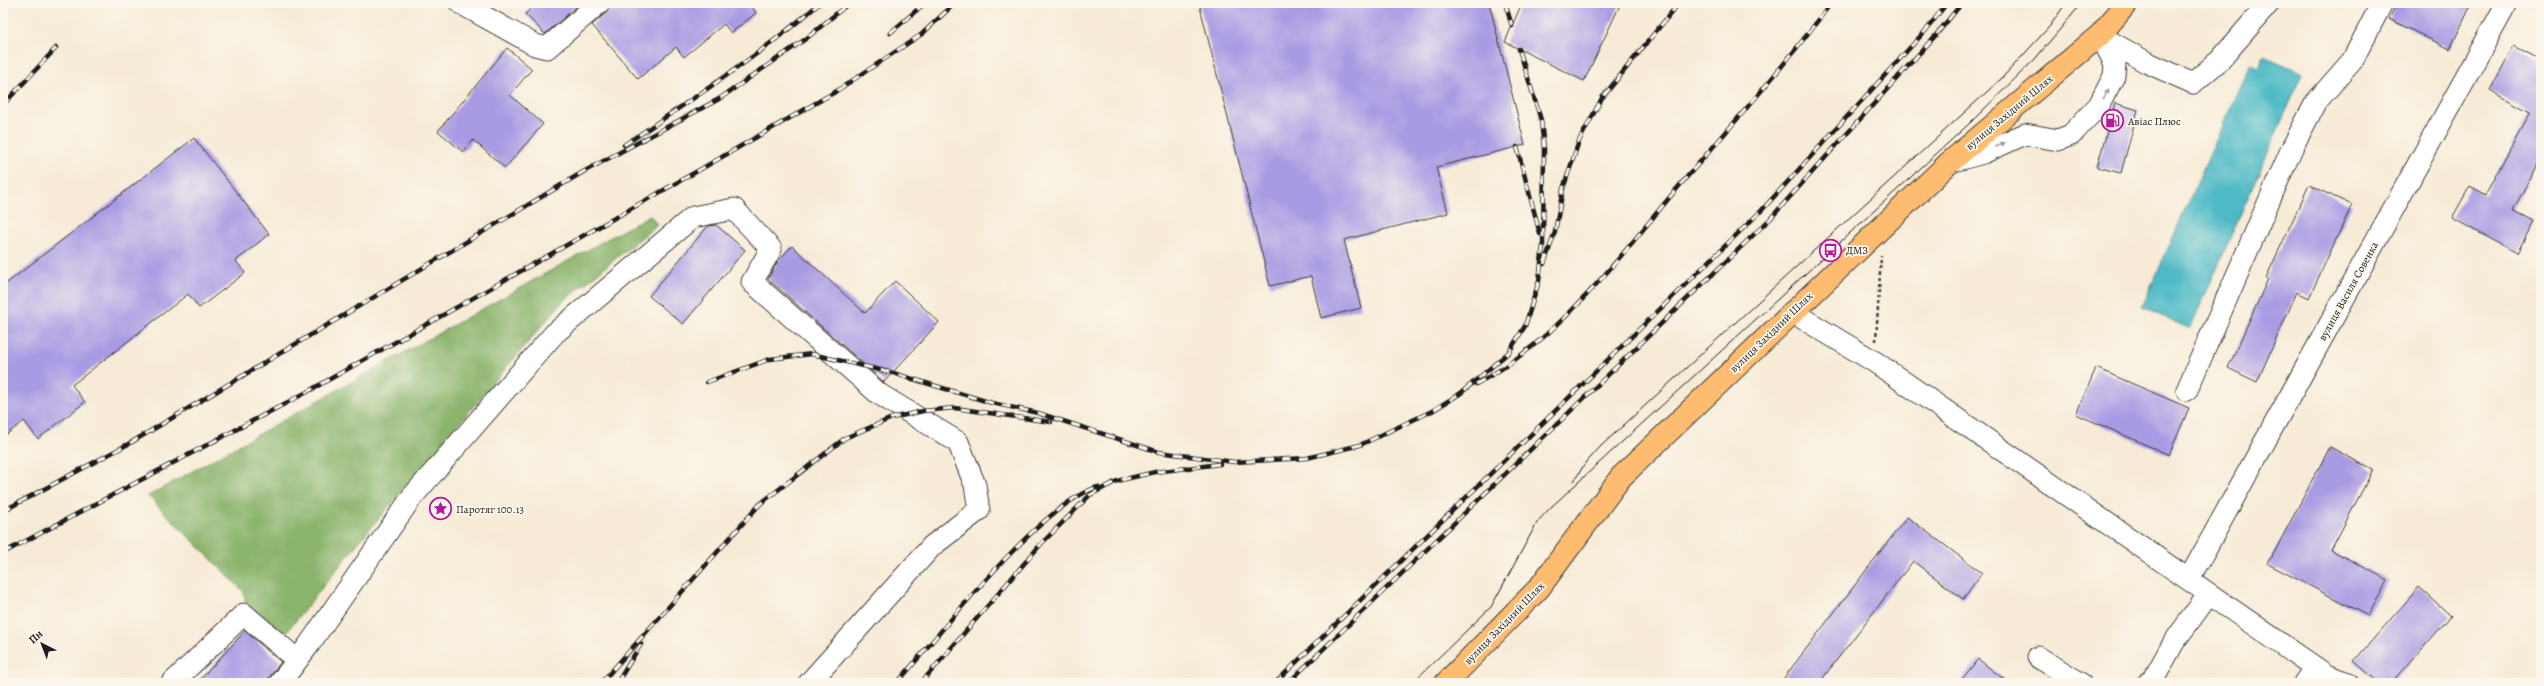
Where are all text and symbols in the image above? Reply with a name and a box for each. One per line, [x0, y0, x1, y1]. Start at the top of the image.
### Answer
street label: вулиця Західний Шлях [1962, 71, 2057, 153]
one-way arrow [2103, 88, 2110, 100]
fuel station icon: Авіас Плюс [2099, 108, 2125, 134]
place label: Авіас Плюс [2127, 114, 2181, 129]
one-way arrow [1994, 142, 2005, 148]
bus stop icon: ДМЗ [1817, 237, 1843, 263]
street label: вулиця Василя Совенка [2315, 238, 2382, 343]
place label: ДМЗ [1846, 243, 1868, 258]
street label: вулиця Західний Шлях [1727, 288, 1817, 376]
place icon: Паротяг 100.13 [427, 496, 453, 522]
place label: Паротяг 100.13 [456, 502, 524, 517]
street label: вулиця Західний Шлях [1461, 578, 1548, 668]
north arrow [22, 624, 62, 664]
text: Пн [25, 626, 46, 647]

